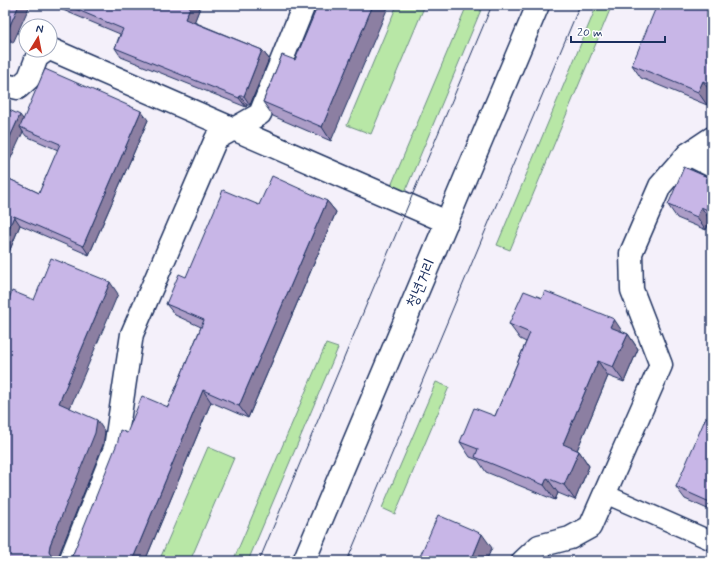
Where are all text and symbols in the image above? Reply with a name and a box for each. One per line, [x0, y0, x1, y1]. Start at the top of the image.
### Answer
north arrow [18, 18, 58, 58]
scale bar [571, 18, 665, 44]
text: N [35, 22, 44, 37]
text: 20 m [577, 25, 603, 41]
street label: 청년거리 [401, 255, 441, 311]

